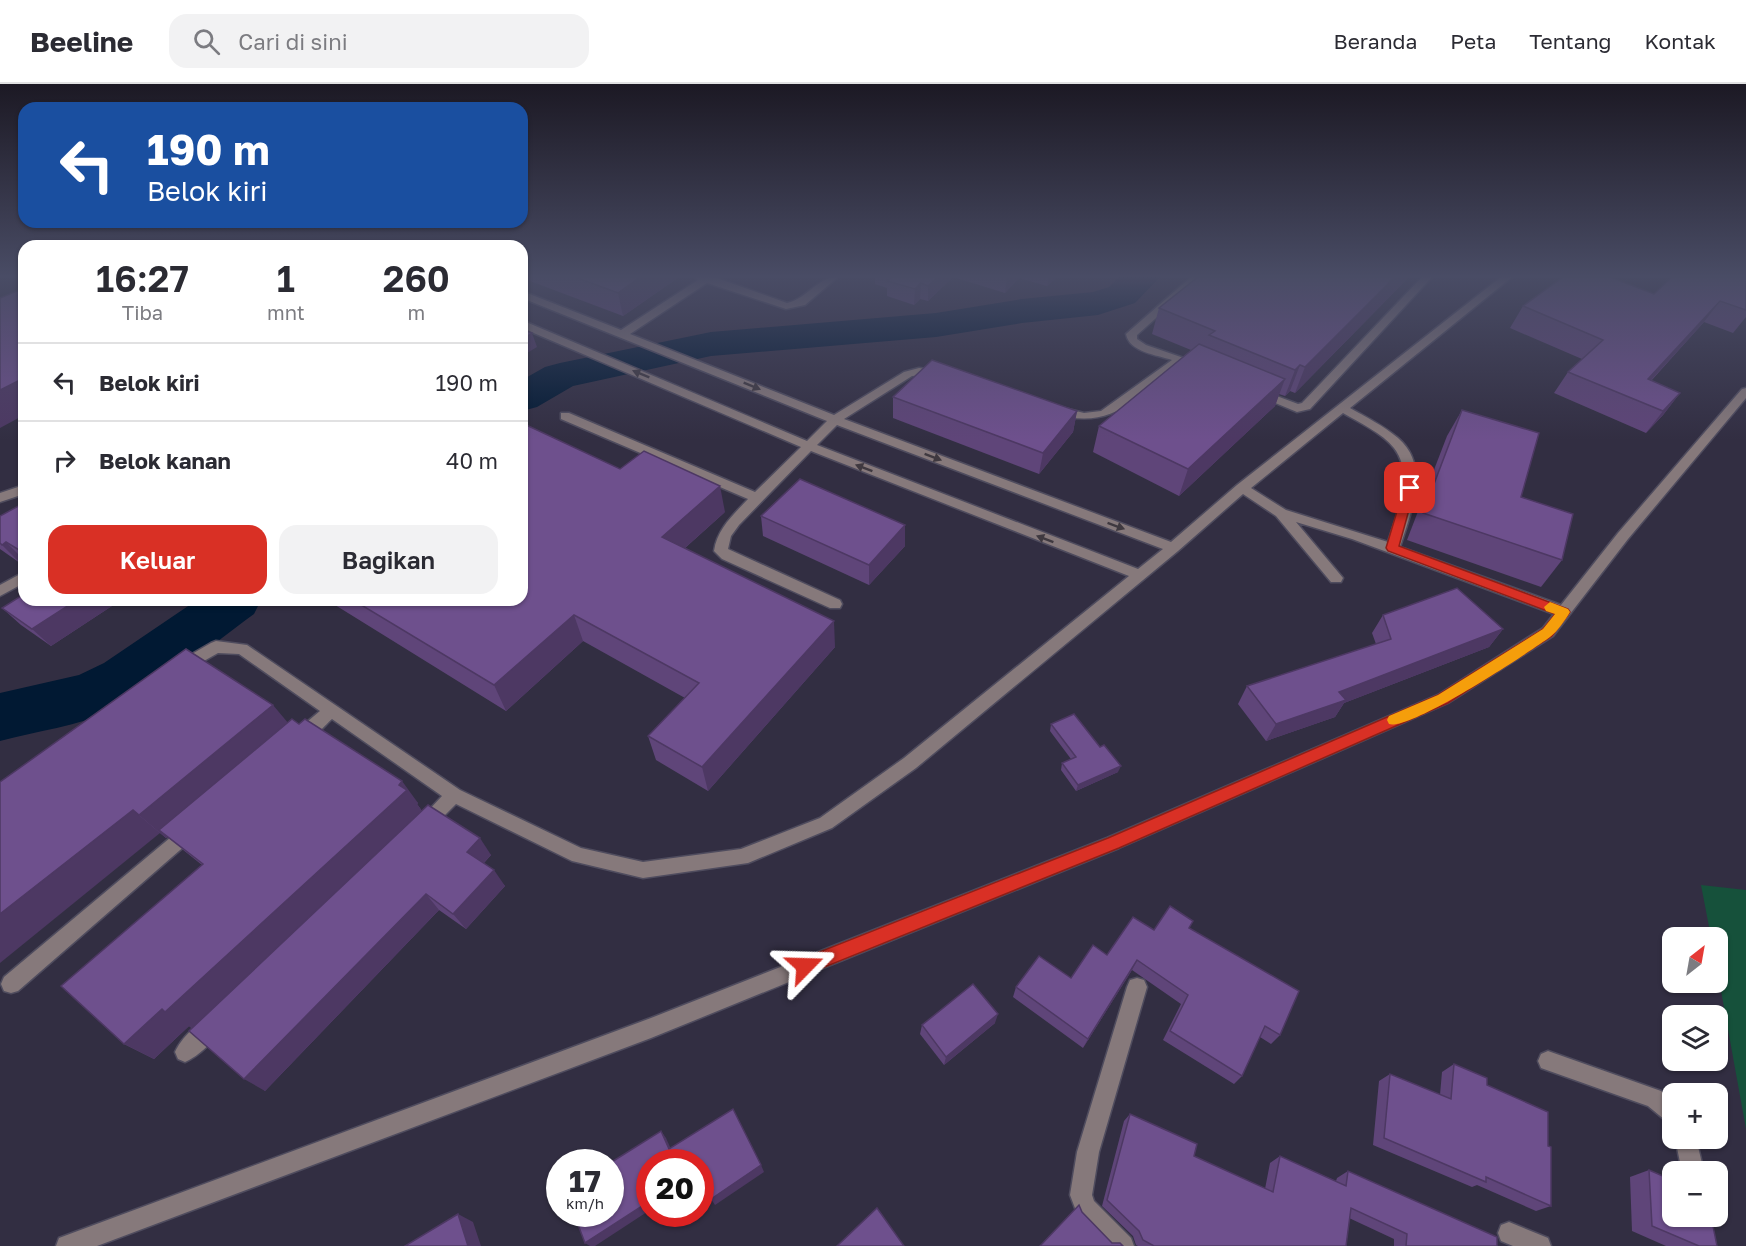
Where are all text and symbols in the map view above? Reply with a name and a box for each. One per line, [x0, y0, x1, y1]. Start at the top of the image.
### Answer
search box [169, 14, 589, 68]
text: Beeline [30, 25, 133, 58]
icon: search [190, 25, 223, 58]
text: Cari di sini [238, 28, 348, 55]
text: Beranda [1334, 28, 1417, 54]
text: Peta [1450, 28, 1496, 54]
text: Tentang [1529, 28, 1611, 54]
text: Kontak [1644, 28, 1716, 54]
text: 190 m [147, 124, 270, 174]
icon: left [48, 126, 126, 204]
text: Belok kiri [147, 175, 268, 207]
text: 16:27 [96, 257, 189, 300]
text: 1 [277, 257, 295, 300]
text: 260 [383, 257, 450, 300]
text: Tiba [122, 300, 163, 324]
text: mnt [267, 300, 305, 324]
text: m [408, 300, 425, 324]
icon: left [48, 366, 81, 399]
text: Belok kiri [99, 369, 200, 396]
text: 190 m [435, 369, 498, 396]
one-way arrow [632, 369, 650, 378]
one-way arrow [743, 382, 761, 391]
icon: right [48, 444, 81, 477]
text: Belok kanan [99, 447, 231, 474]
text: 40 m [446, 447, 498, 474]
one-way arrow [925, 453, 943, 463]
one-way arrow [855, 462, 873, 472]
pin [1384, 462, 1435, 513]
icon: arrive [1393, 471, 1426, 504]
one-way arrow [1107, 522, 1125, 532]
button: Keluar [48, 525, 267, 594]
button: Bagikan [279, 525, 498, 594]
one-way arrow [1036, 534, 1054, 544]
north arrow [1662, 927, 1728, 993]
map controls [1662, 927, 1728, 1227]
position arrow [773, 934, 837, 998]
button: layers [1662, 1005, 1728, 1071]
button: + [1662, 1083, 1728, 1149]
speed limit sign: 20 [636, 1149, 714, 1227]
button: − [1662, 1161, 1728, 1227]
text: 17 [569, 1163, 601, 1199]
text: km/h [566, 1194, 604, 1212]

